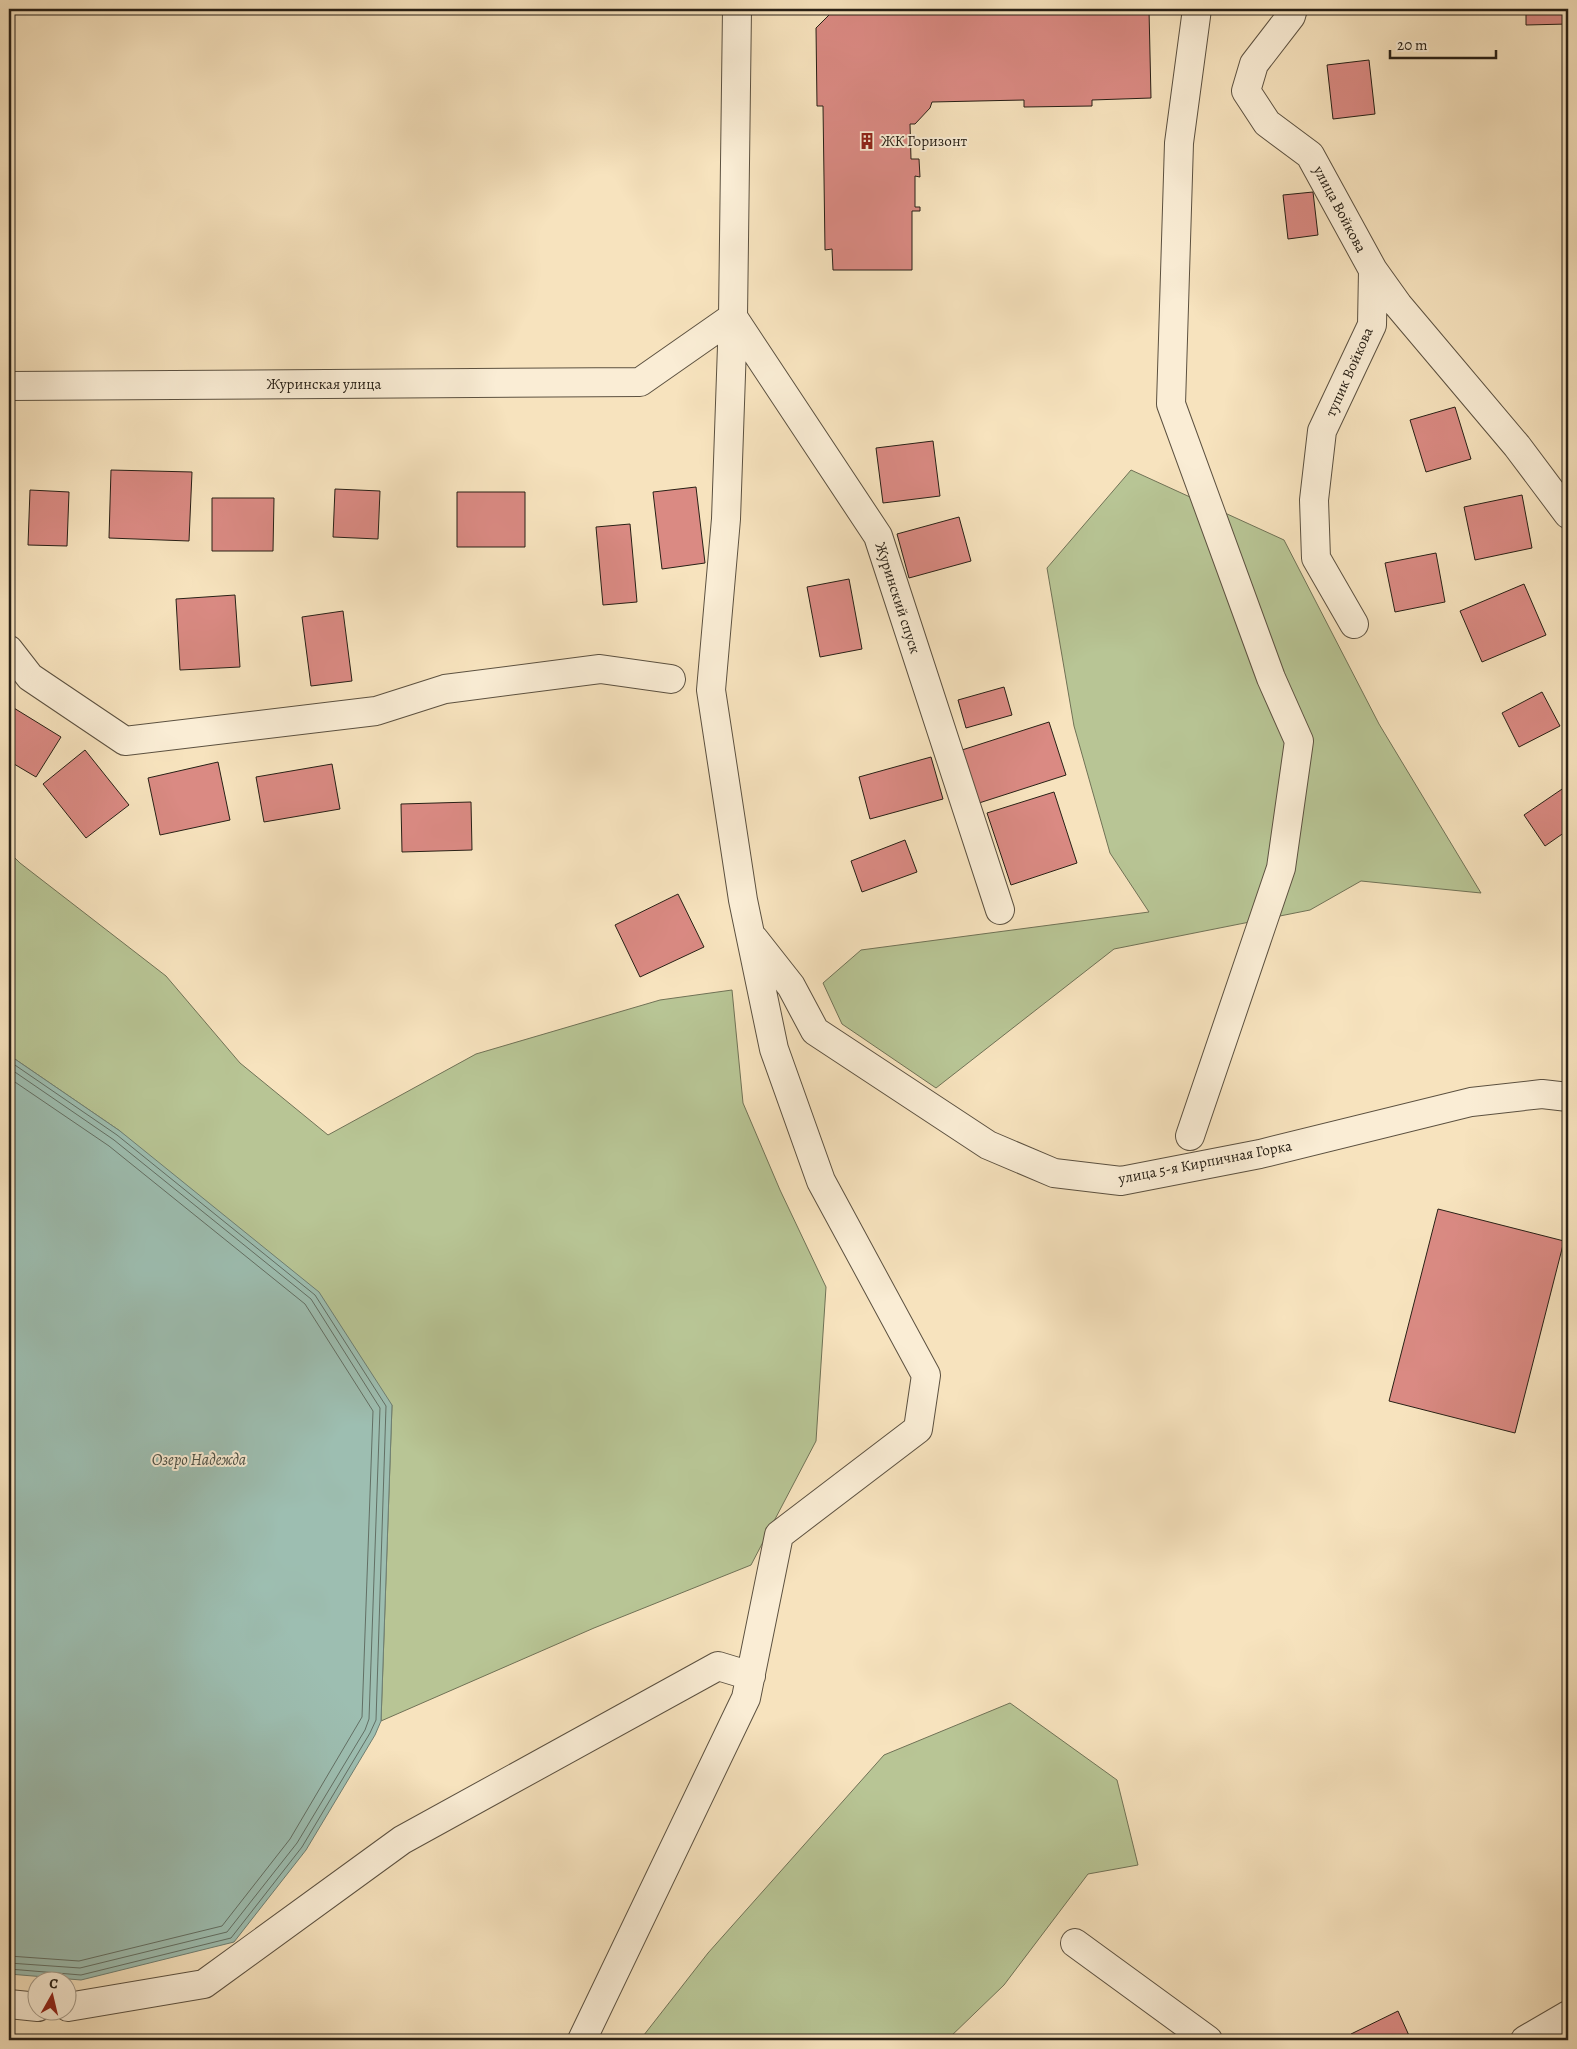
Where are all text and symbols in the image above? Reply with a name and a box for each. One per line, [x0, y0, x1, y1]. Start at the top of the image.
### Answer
scale bar [1390, 28, 1496, 60]
text: 20 m [1397, 35, 1428, 55]
building icon: ЖК Горизонт [857, 131, 877, 151]
place label: ЖК Горизонт [881, 131, 968, 151]
street label: улица Войкова [1308, 161, 1371, 256]
street label: тупик Войкова [1320, 324, 1378, 420]
street label: Журинская улица [267, 374, 382, 394]
street label: Журинский спуск [871, 540, 926, 657]
street label: улица 5-я Кирпичная Горка [1116, 1135, 1293, 1189]
water label: Озеро Надежда [152, 1449, 246, 1471]
north arrow [28, 1972, 78, 2022]
text: С [48, 1974, 60, 1994]

